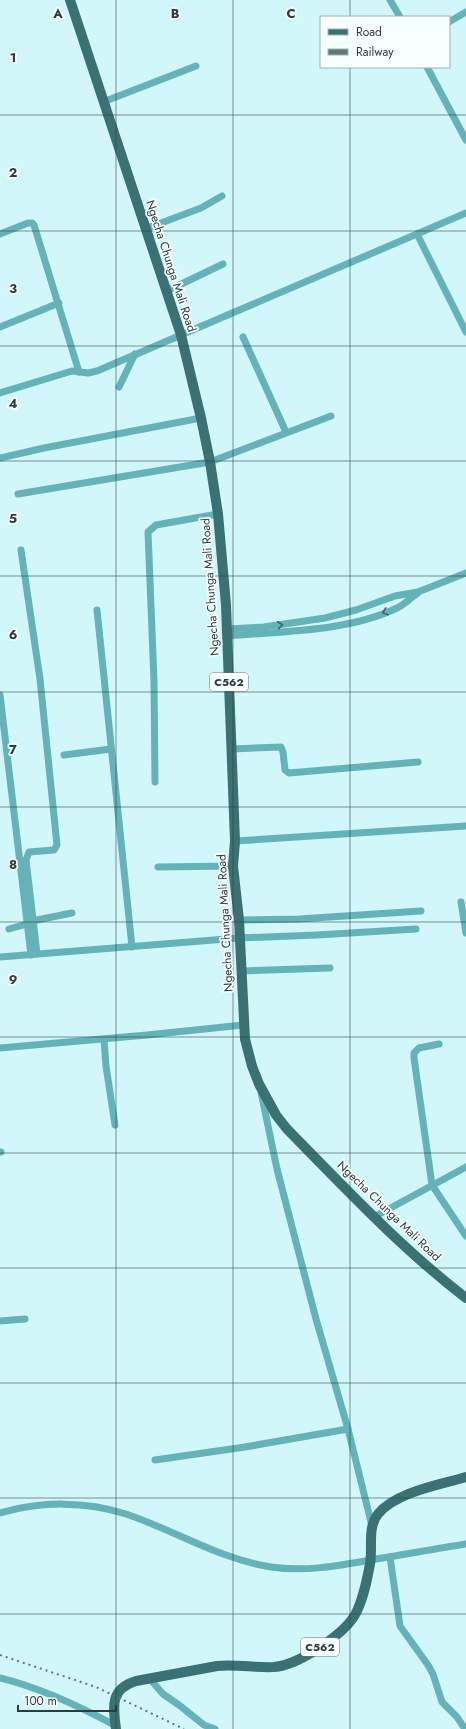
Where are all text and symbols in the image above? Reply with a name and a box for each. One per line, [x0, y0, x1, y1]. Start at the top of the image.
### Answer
text: A [52, 4, 63, 23]
text: B [171, 4, 180, 23]
text: C [286, 4, 296, 23]
legend [320, 16, 450, 68]
text: Road [356, 23, 382, 41]
text: Railway [356, 43, 394, 61]
text: 1 [10, 48, 16, 67]
text: 2 [9, 163, 17, 182]
street label: Ngecha Chunga Mali Road [141, 198, 201, 334]
text: 3 [9, 279, 17, 298]
text: 4 [8, 394, 18, 413]
text: 5 [9, 509, 17, 528]
street label: Ngecha Chunga Mali Road [196, 518, 224, 656]
one-way arrow [382, 608, 389, 616]
one-way arrow [277, 620, 283, 629]
text: 6 [9, 625, 18, 644]
road number: C562 [210, 673, 248, 691]
text: 7 [9, 740, 17, 759]
street label: Ngecha Chunga Mali Road [212, 854, 238, 992]
text: 8 [9, 855, 17, 874]
text: 9 [9, 970, 18, 989]
street label: Ngecha Chunga Mali Road [333, 1157, 445, 1265]
road number: C562 [301, 1638, 339, 1656]
scale bar [18, 1687, 116, 1713]
text: 100 m [24, 1692, 57, 1710]

